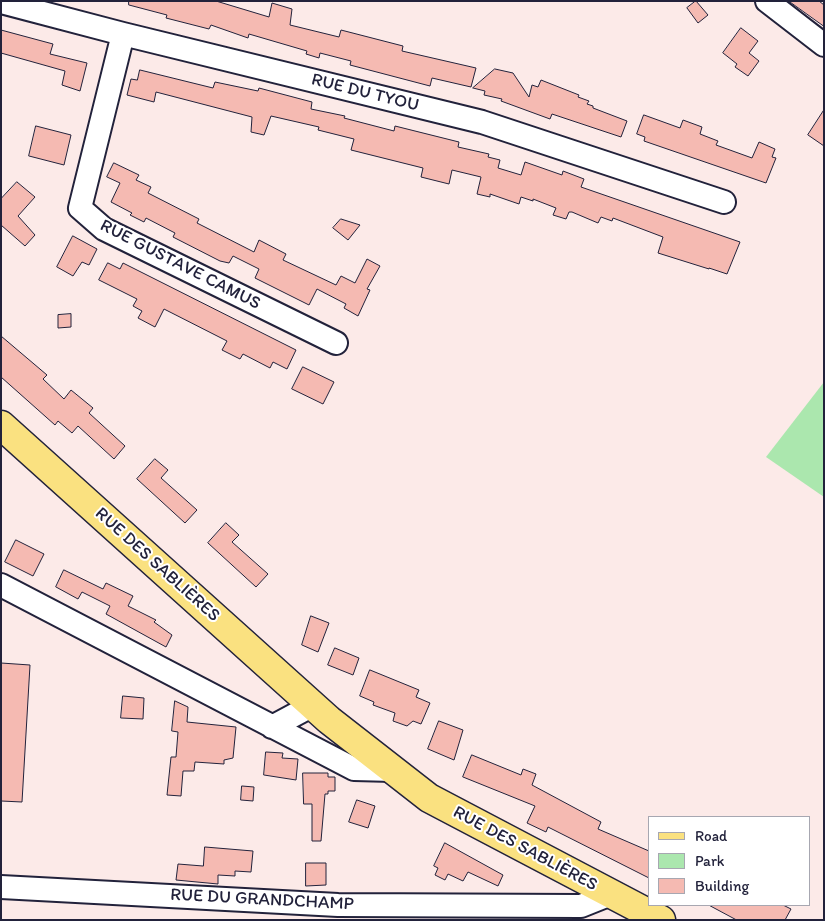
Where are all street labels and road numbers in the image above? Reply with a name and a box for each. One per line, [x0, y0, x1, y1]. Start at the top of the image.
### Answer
street label: RUE DU TYOU [309, 69, 421, 117]
street label: RUE GUSTAVE CAMUS [96, 215, 264, 315]
street label: RUE DES SABLIÈRES [90, 503, 224, 627]
street label: RUE DES SABLIÈRES [449, 802, 601, 896]
street label: RUE DU GRANDCHAMP [170, 884, 354, 916]

